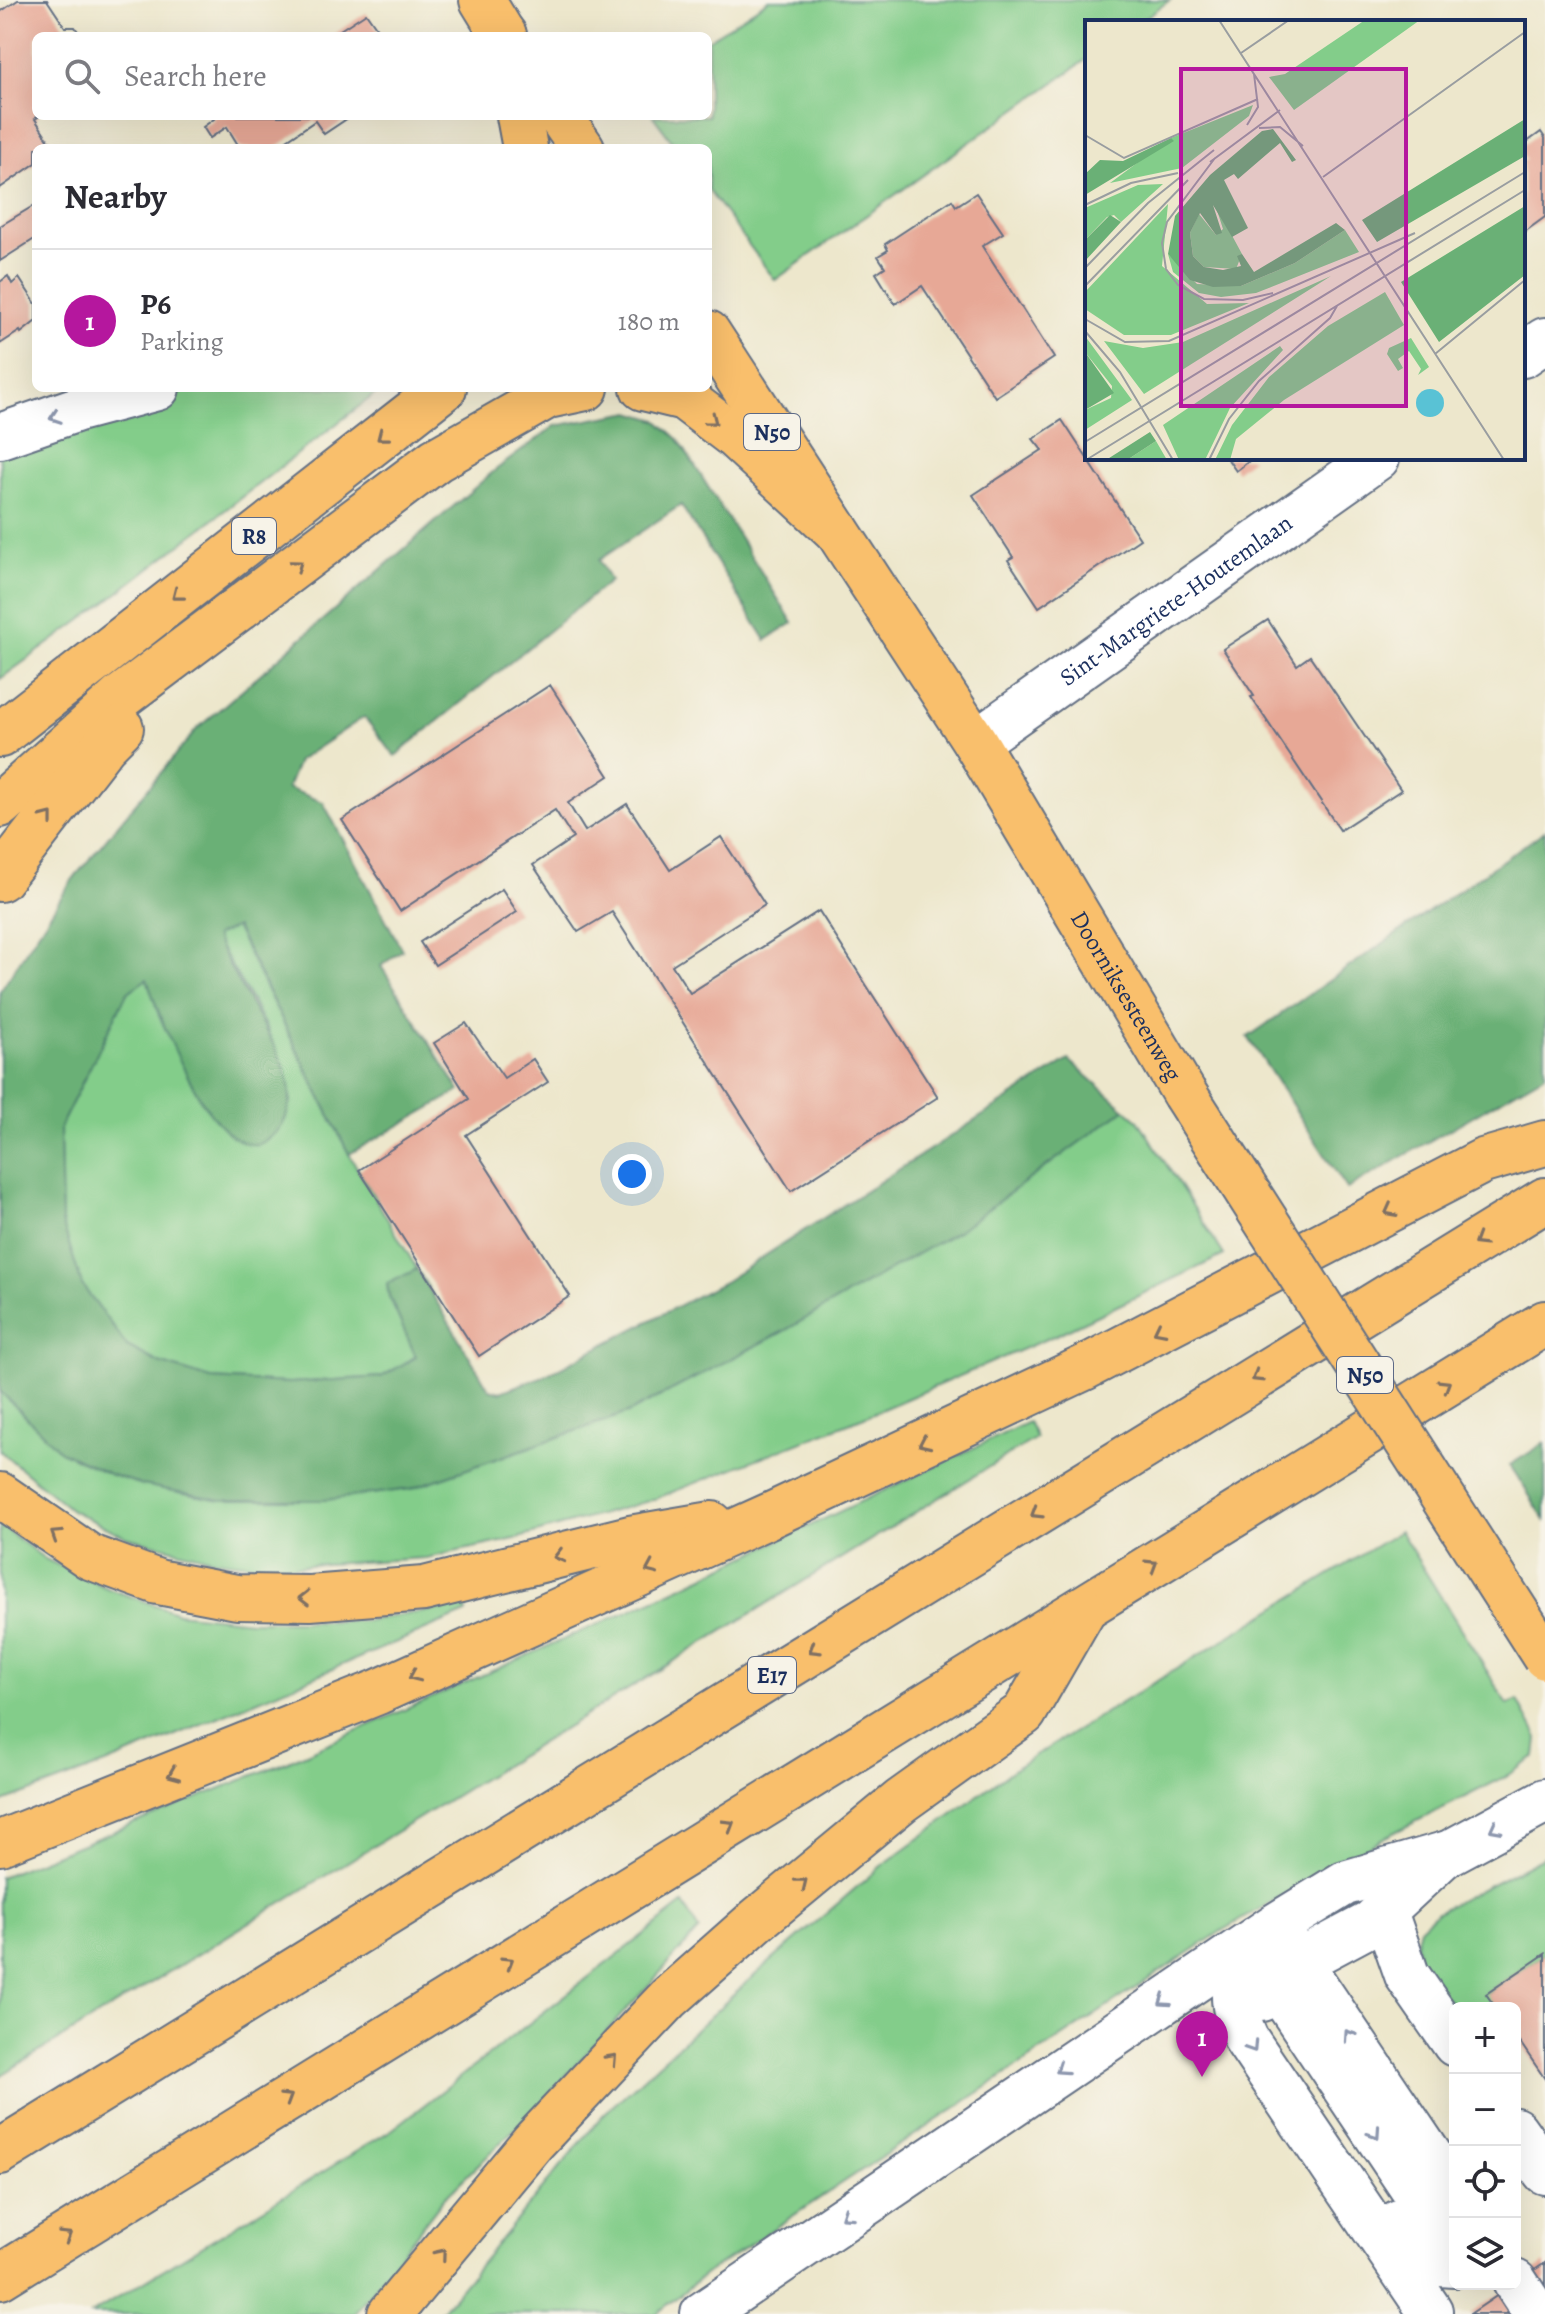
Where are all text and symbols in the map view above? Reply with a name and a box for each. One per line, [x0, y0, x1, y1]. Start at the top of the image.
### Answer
inset map [1085, 20, 1525, 460]
search box [32, 32, 712, 120]
icon: search [60, 54, 104, 98]
text: Search here [124, 56, 267, 96]
text: Nearby [64, 173, 167, 220]
text: P6 [140, 284, 171, 324]
text: 1 [85, 304, 95, 339]
text: 180 m [618, 304, 680, 339]
text: Parking [140, 324, 223, 359]
one-way arrow [49, 408, 63, 424]
one-way arrow [703, 410, 718, 424]
road number: N50 [744, 414, 800, 450]
one-way arrow [376, 426, 391, 440]
street label: Sint-Margriete-Houtemlaan [1053, 507, 1299, 693]
road number: R8 [232, 518, 276, 554]
one-way arrow [288, 560, 303, 575]
one-way arrow [171, 586, 186, 600]
one-way arrow [38, 811, 52, 826]
street label: Doorniksesteenweg [1063, 905, 1189, 1087]
your location [612, 1154, 652, 1194]
one-way arrow [1383, 1201, 1398, 1216]
one-way arrow [1473, 1231, 1487, 1246]
one-way arrow [1152, 1320, 1167, 1336]
road number: N50 [1337, 1357, 1393, 1393]
one-way arrow [1251, 1368, 1266, 1383]
one-way arrow [1436, 1379, 1451, 1395]
one-way arrow [918, 1433, 933, 1449]
one-way arrow [1030, 1504, 1044, 1519]
one-way arrow [50, 1530, 65, 1545]
one-way arrow [553, 1547, 567, 1564]
one-way arrow [645, 1559, 659, 1575]
one-way arrow [1143, 1559, 1158, 1575]
one-way arrow [297, 1589, 310, 1606]
one-way arrow [808, 1640, 823, 1655]
road number: E17 [748, 1657, 796, 1693]
one-way arrow [408, 1666, 422, 1682]
one-way arrow [167, 1764, 181, 1781]
one-way arrow [1488, 1818, 1503, 1833]
one-way arrow [721, 1820, 735, 1835]
one-way arrow [793, 1878, 808, 1892]
one-way arrow [499, 1956, 514, 1971]
one-way arrow [1158, 1991, 1172, 2006]
map controls [1449, 2002, 1521, 2290]
button: + [1449, 2002, 1521, 2074]
pin: 1 [1176, 2011, 1228, 2077]
one-way arrow [1344, 2030, 1359, 2044]
one-way arrow [1242, 2038, 1257, 2052]
one-way arrow [602, 2054, 617, 2068]
one-way arrow [1055, 2059, 1070, 2074]
button: − [1449, 2074, 1521, 2146]
one-way arrow [278, 2092, 293, 2108]
one-way arrow [1366, 2125, 1381, 2139]
button: locate [1449, 2146, 1521, 2218]
one-way arrow [840, 2205, 854, 2220]
button: layers [1449, 2218, 1521, 2290]
one-way arrow [57, 2230, 72, 2245]
one-way arrow [431, 2249, 446, 2264]

